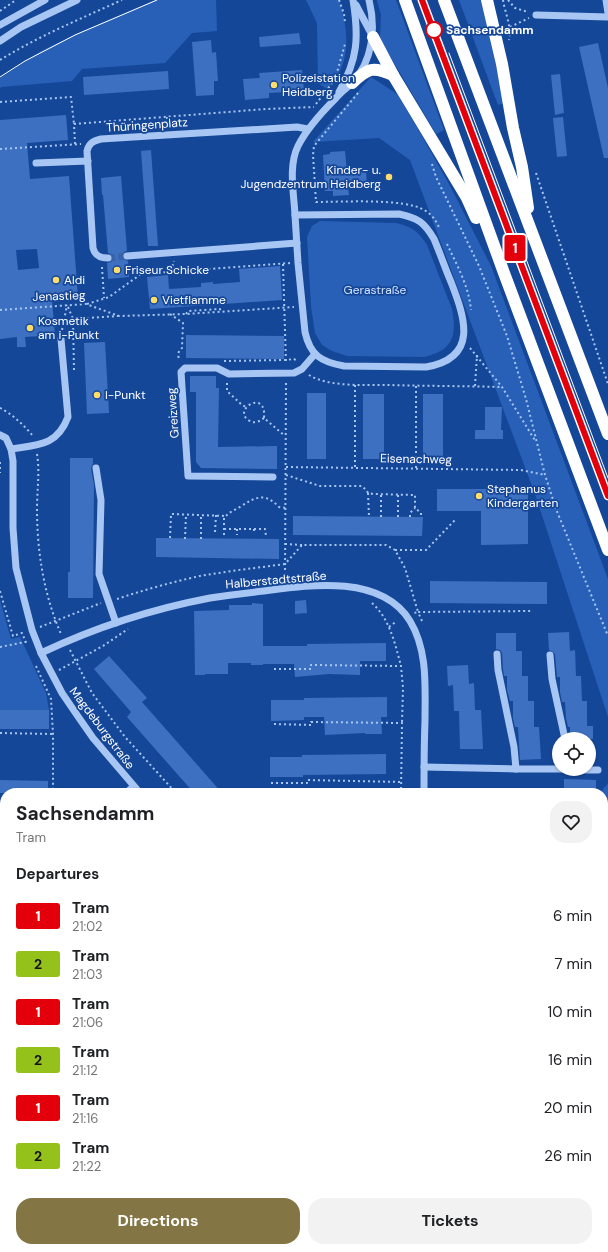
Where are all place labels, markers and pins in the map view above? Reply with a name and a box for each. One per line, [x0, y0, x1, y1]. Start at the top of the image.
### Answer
marker: Sachsendamm [425, 21, 443, 39]
place label: Sachsendamm [446, 22, 533, 38]
place label: Polizeistation Heidberg [282, 70, 355, 100]
marker: Polizeistation Heidberg [269, 80, 279, 90]
place label: Kinder- u. Jugendzentrum Heidberg [241, 162, 381, 192]
marker: Kinder- u. Jugendzentrum Heidberg [384, 172, 394, 182]
place label: Friseur Schicke [125, 262, 209, 278]
marker: Friseur Schicke [112, 265, 122, 275]
place label: Aldi [64, 272, 85, 288]
marker: Aldi [51, 275, 61, 285]
place label: Vietflamme [162, 292, 226, 308]
marker: Vietflamme [149, 295, 159, 305]
place label: Kosmetik am i-Punkt [38, 313, 100, 343]
marker: Kosmetik am i-Punkt [25, 323, 35, 333]
place label: I-Punkt [105, 387, 146, 403]
marker: I-Punkt [92, 390, 102, 400]
place label: Stephanus Kindergarten [487, 481, 558, 511]
marker: Stephanus Kindergarten [474, 491, 484, 501]

